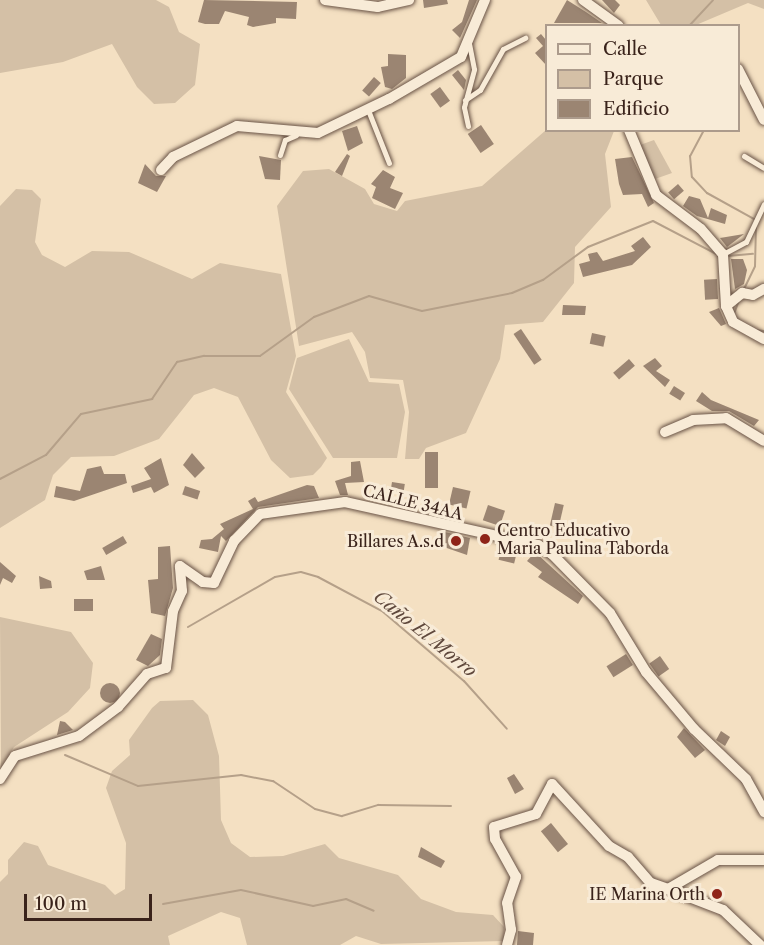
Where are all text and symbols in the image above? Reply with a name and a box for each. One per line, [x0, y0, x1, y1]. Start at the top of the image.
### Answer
legend [545, 24, 740, 132]
text: Calle [603, 38, 647, 60]
text: Parque [603, 68, 664, 90]
text: Edificio [603, 98, 669, 120]
street label: CALLE 34AA [361, 480, 465, 524]
place label: Centro Educativo Maria Paulina Taborda [497, 520, 670, 558]
place label: Billares A.s.d [346, 531, 444, 551]
marker: Centro Educativo Maria Paulina Taborda [478, 532, 492, 546]
marker: Billares A.s.d [449, 534, 463, 548]
water label: Caño El Morro [369, 586, 481, 682]
scale bar [27, 882, 154, 920]
place label: IE Marina Orth [589, 884, 705, 904]
marker: IE Marina Orth [710, 887, 724, 901]
text: 100 m [35, 893, 87, 915]

